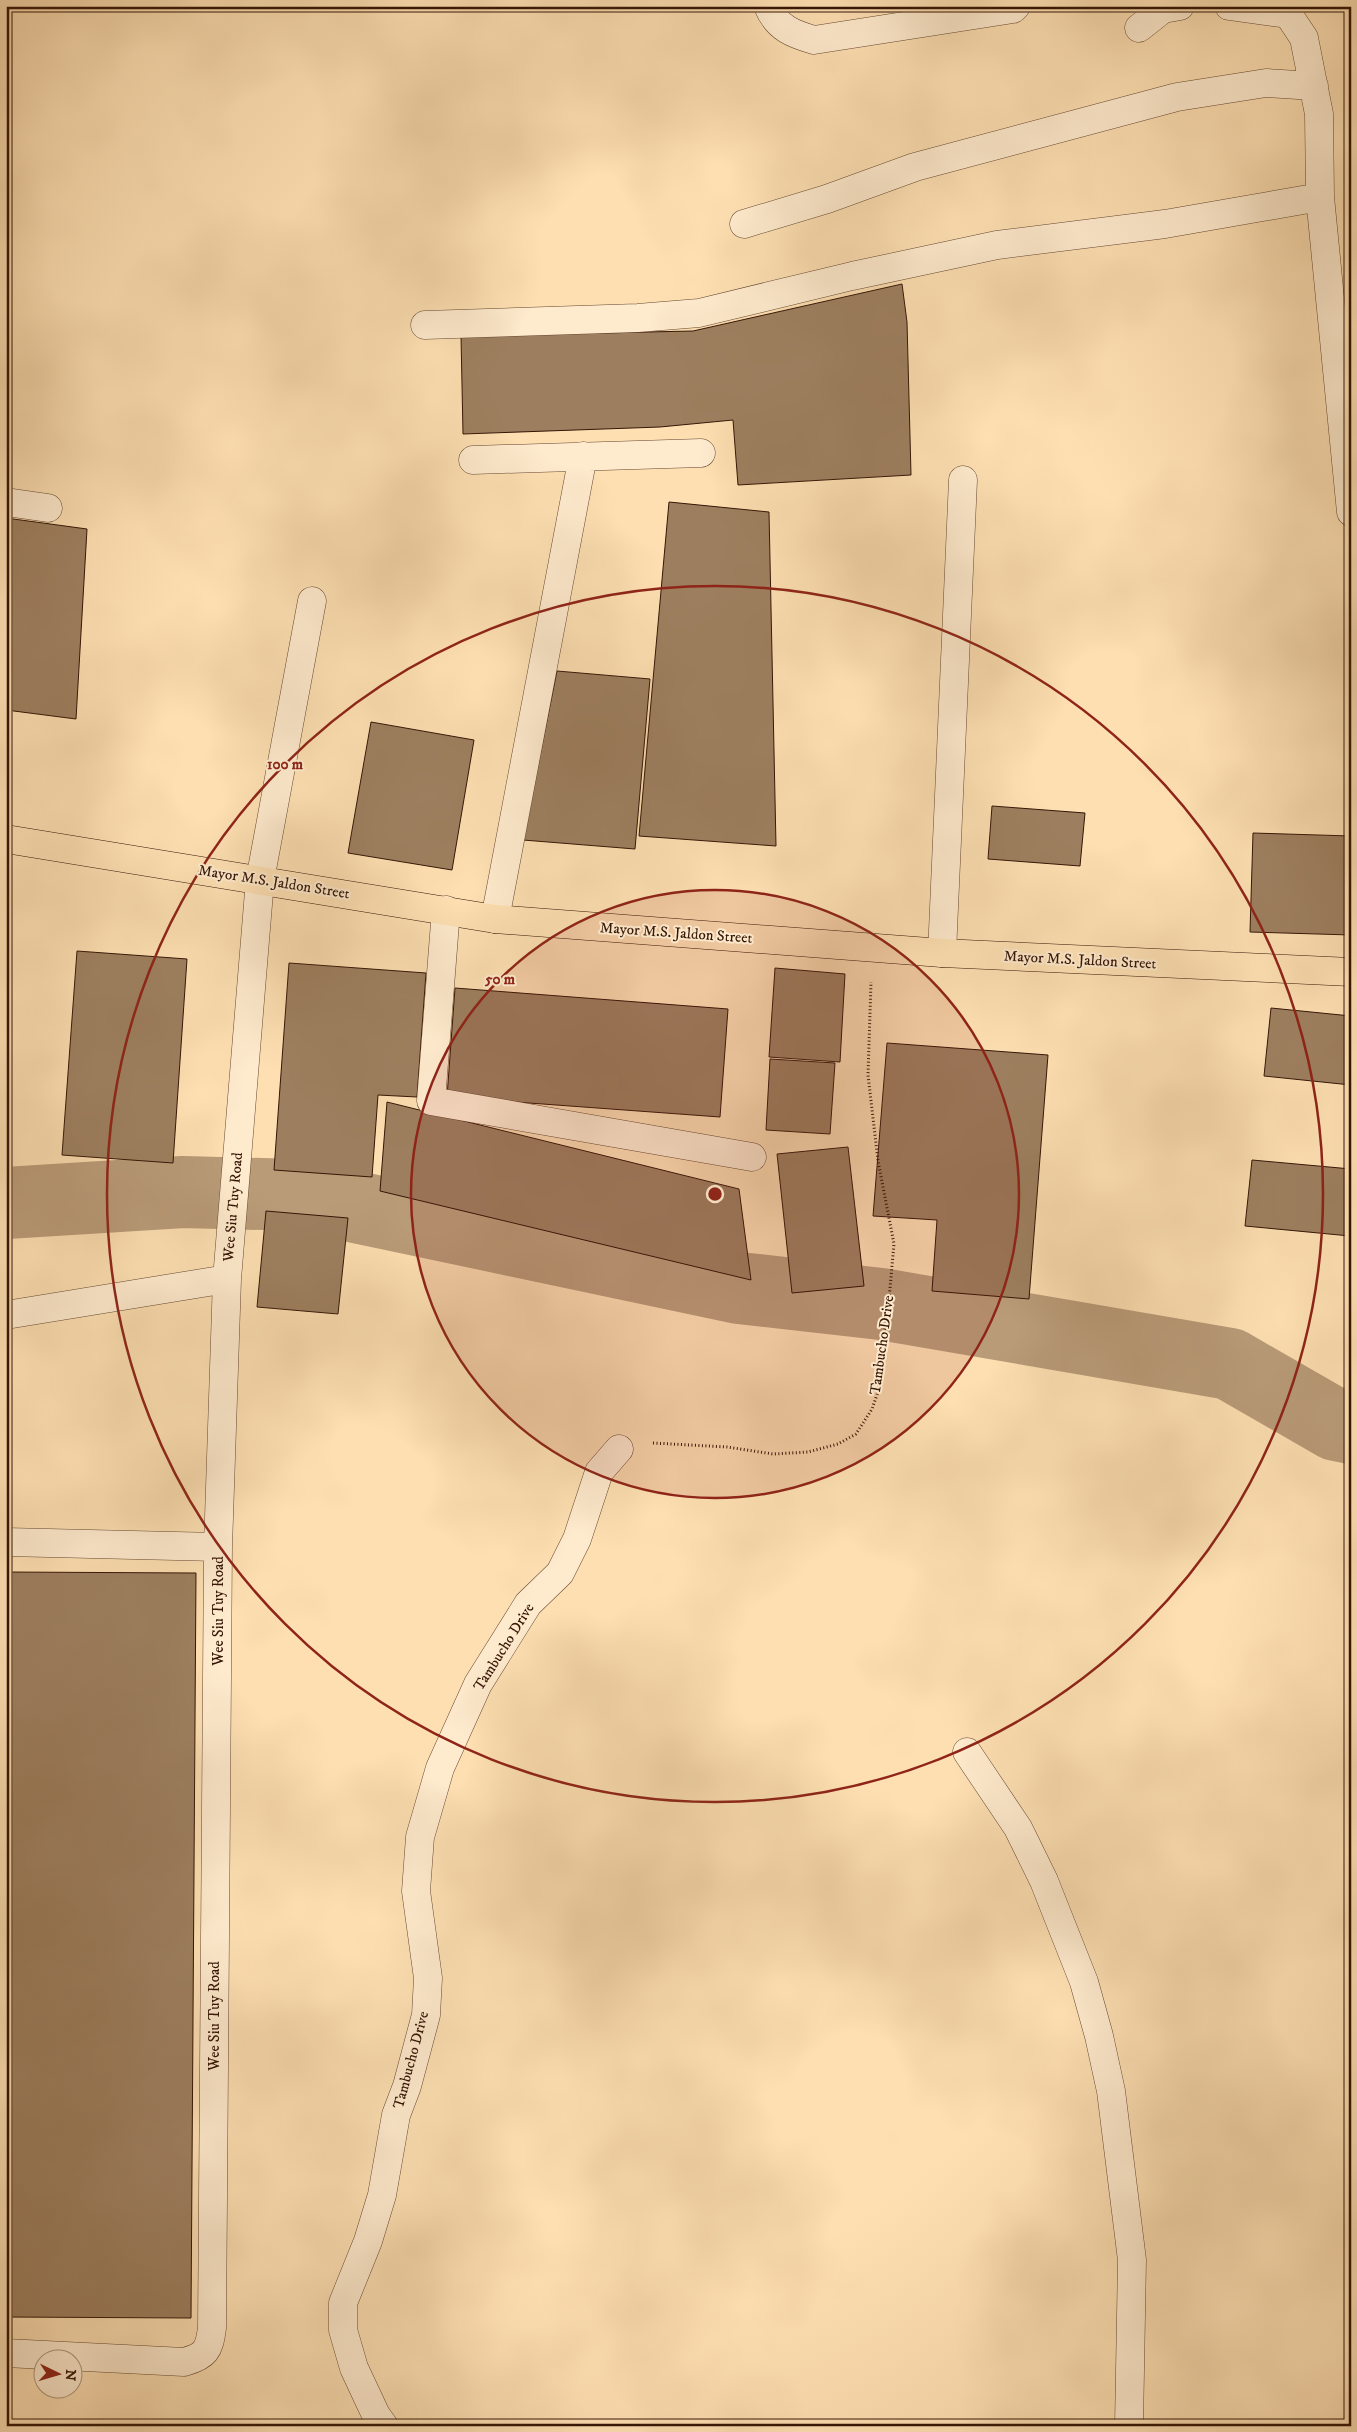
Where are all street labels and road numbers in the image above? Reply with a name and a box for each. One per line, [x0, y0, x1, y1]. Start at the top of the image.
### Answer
street label: Mayor M.S. Jaldon Street [197, 861, 351, 903]
street label: Mayor M.S. Jaldon Street [599, 918, 753, 948]
street label: Mayor M.S. Jaldon Street [1003, 947, 1157, 973]
street label: Wee Siu Tuy Road [219, 1151, 247, 1263]
street label: Tambucho Drive [866, 1294, 898, 1396]
street label: Wee Siu Tuy Road [209, 1556, 228, 1667]
street label: Tambucho Drive [469, 1600, 539, 1694]
street label: Wee Siu Tuy Road [205, 1961, 224, 2072]
street label: Tambucho Drive [389, 2009, 433, 2111]

